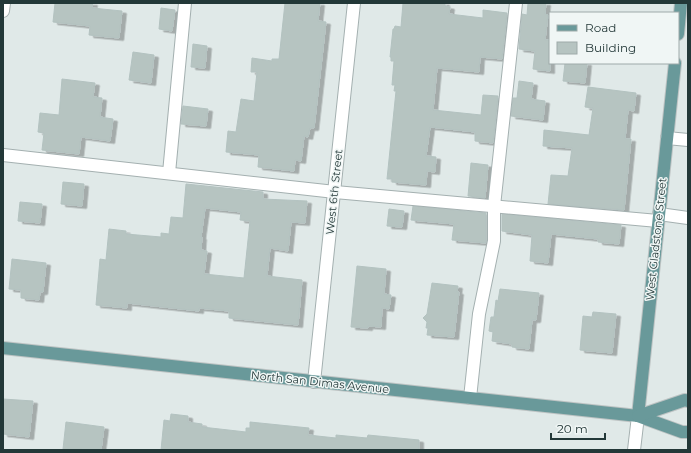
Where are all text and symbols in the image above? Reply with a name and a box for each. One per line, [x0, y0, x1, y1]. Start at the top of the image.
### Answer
legend [549, 12, 679, 64]
text: Road [585, 20, 616, 35]
text: Building [585, 40, 636, 55]
street label: West 6th Street [323, 148, 345, 235]
street label: West Gladstone Street [643, 177, 669, 301]
street label: North San Dimas Avenue [250, 368, 390, 396]
scale bar [551, 415, 605, 441]
text: 20 m [557, 421, 588, 436]

